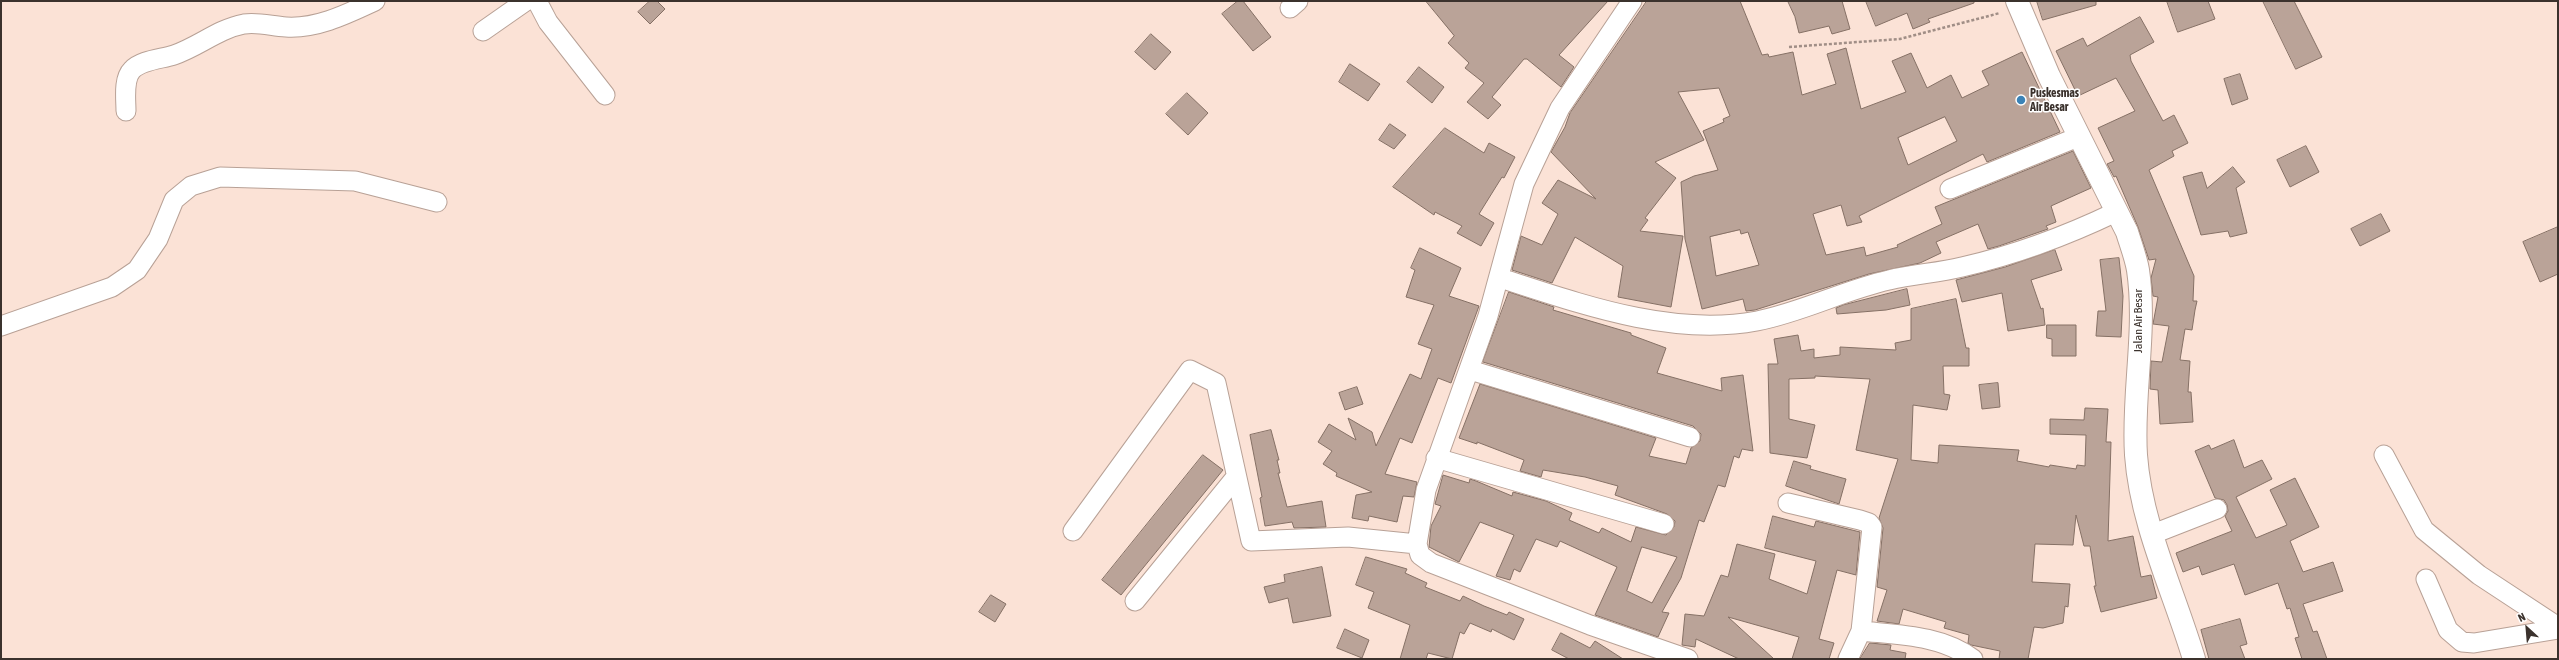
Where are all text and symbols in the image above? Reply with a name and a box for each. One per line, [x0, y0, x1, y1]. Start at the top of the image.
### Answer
place label: Puskesmas Air Besar [2030, 86, 2079, 114]
marker: Puskesmas Air Besar [2015, 94, 2027, 106]
street label: Jalan Air Besar [2131, 289, 2145, 353]
north arrow [2507, 608, 2547, 648]
text: N [2516, 610, 2527, 624]

